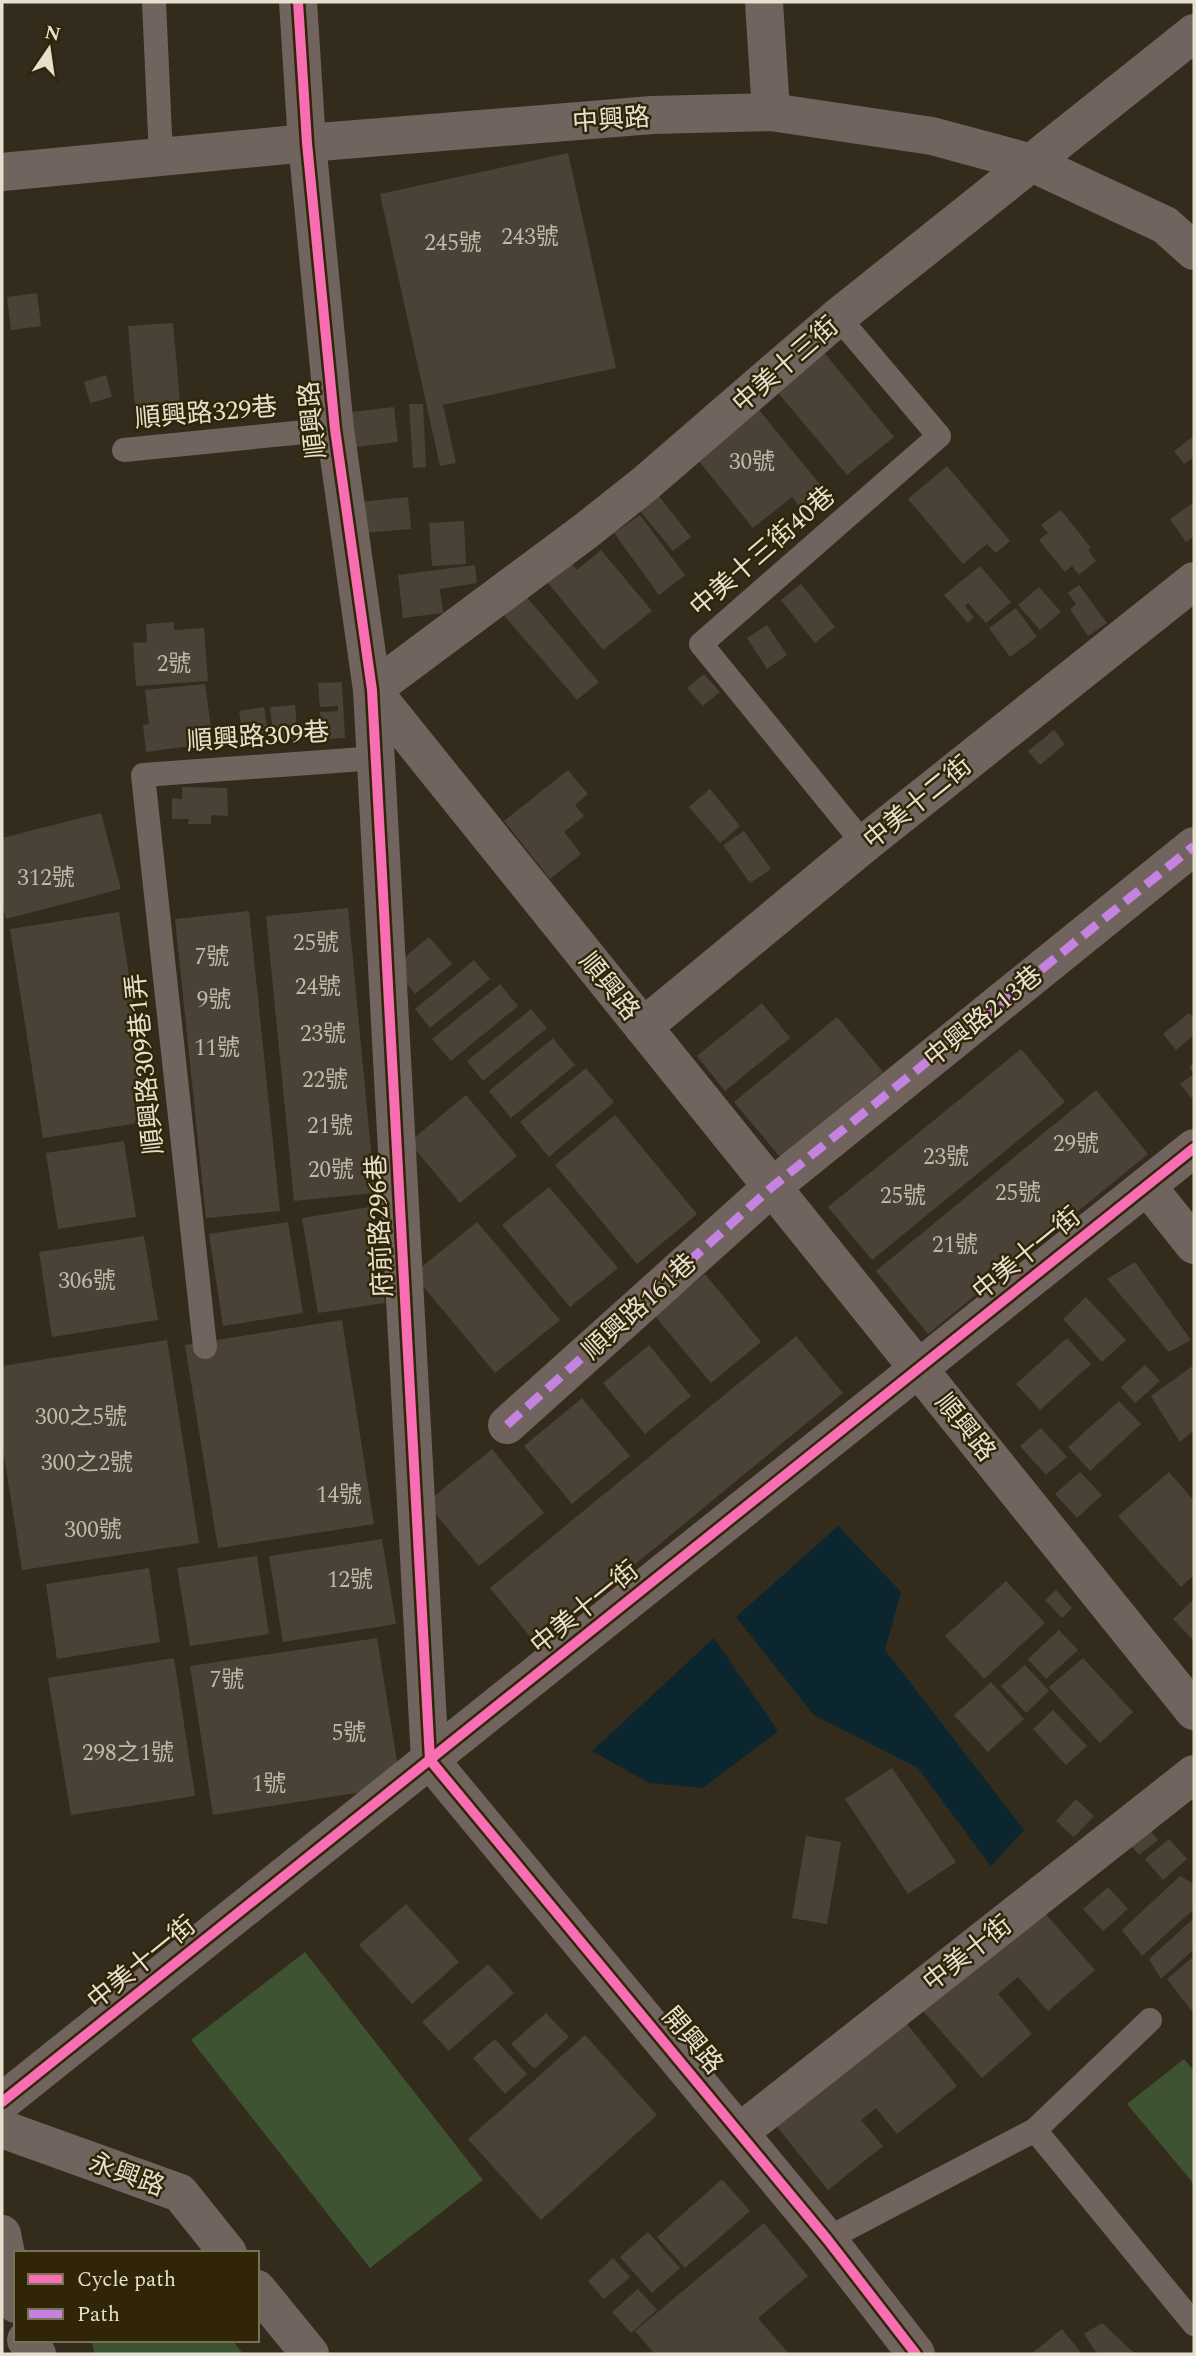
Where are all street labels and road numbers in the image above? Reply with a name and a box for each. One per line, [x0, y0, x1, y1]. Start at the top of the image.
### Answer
street label: 中興路 [571, 97, 651, 143]
street label: 中美十三街 [723, 307, 848, 422]
street label: 順興路 [289, 379, 337, 461]
street label: 順興路329巷 [133, 387, 279, 439]
street label: 中美十三街40巷 [681, 477, 844, 627]
street label: 順興路309巷 [185, 712, 331, 762]
street label: 中美十二街 [855, 746, 981, 859]
street label: 順興路 [569, 944, 649, 1030]
street label: 中興路213巷 [915, 956, 1052, 1077]
street label: 順興路309巷1弄 [116, 971, 174, 1156]
street label: 府前路296巷 [356, 1153, 404, 1298]
street label: 中美十一街 [964, 1197, 1090, 1310]
street label: 順興路161巷 [573, 1244, 706, 1369]
street label: 順興路 [925, 1385, 1005, 1471]
street label: 中美十一街 [522, 1551, 648, 1664]
street label: 中美十一街 [79, 1906, 205, 2019]
street label: 中美十街 [914, 1906, 1021, 2002]
street label: 開興路 [652, 1998, 733, 2083]
street label: 永興路 [83, 2143, 170, 2207]

